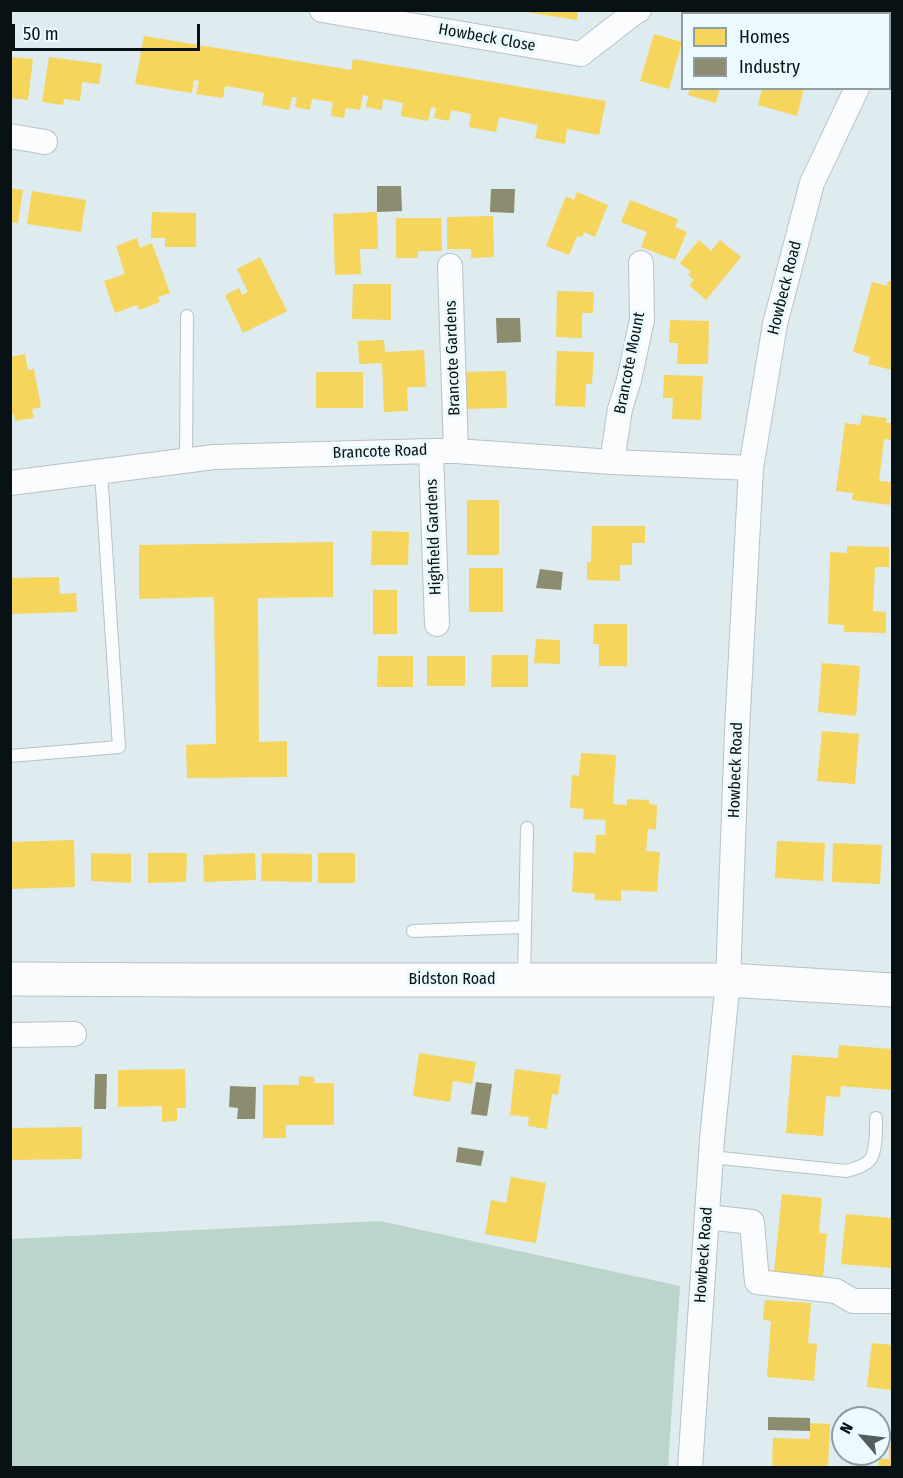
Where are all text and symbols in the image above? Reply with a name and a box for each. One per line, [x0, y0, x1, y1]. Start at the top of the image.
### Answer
scale bar [15, 12, 202, 50]
legend [681, 12, 891, 90]
street label: Howbeck Close [437, 20, 537, 56]
text: 50 m [23, 23, 59, 45]
text: Homes [739, 26, 790, 48]
text: Industry [739, 56, 800, 78]
street label: Howbeck Road [764, 239, 806, 337]
street label: Brancote Gardens [441, 300, 465, 416]
street label: Brancote Mount [611, 310, 649, 416]
street label: Brancote Road [332, 441, 428, 463]
street label: Highfield Gardens [422, 479, 446, 595]
street label: Howbeck Road [725, 722, 747, 818]
street label: Bidston Road [409, 970, 495, 990]
street label: Howbeck Road [691, 1206, 717, 1304]
north arrow [831, 1406, 891, 1466]
text: N [836, 1420, 857, 1437]

